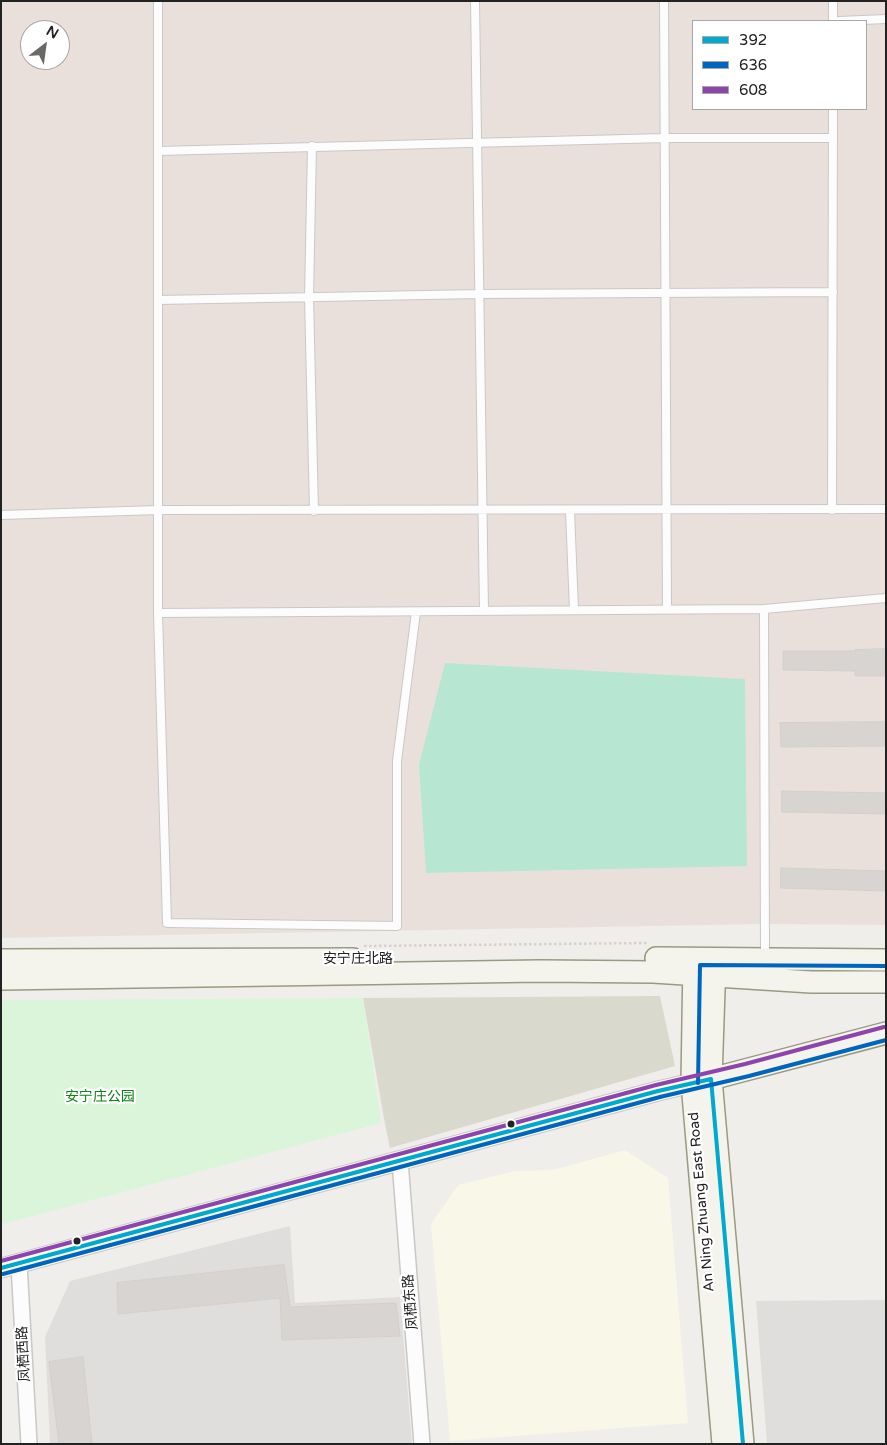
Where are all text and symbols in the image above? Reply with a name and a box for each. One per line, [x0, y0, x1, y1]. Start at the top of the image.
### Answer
north arrow [20, 20, 70, 70]
legend [692, 20, 867, 110]
text: N [43, 22, 61, 43]
text: 392 [739, 31, 767, 49]
text: 636 [739, 56, 767, 74]
text: 608 [739, 81, 767, 99]
street label: 安宁庄北路 [323, 951, 393, 967]
park label: 安宁庄公园 [65, 1089, 135, 1105]
street label: An Ning Zhuang East Road [686, 1111, 718, 1293]
unlabelled marker [506, 1119, 516, 1129]
unlabelled marker [72, 1236, 82, 1246]
street label: 凤栖东路 [400, 1273, 422, 1331]
street label: 凤栖西路 [14, 1326, 34, 1382]

